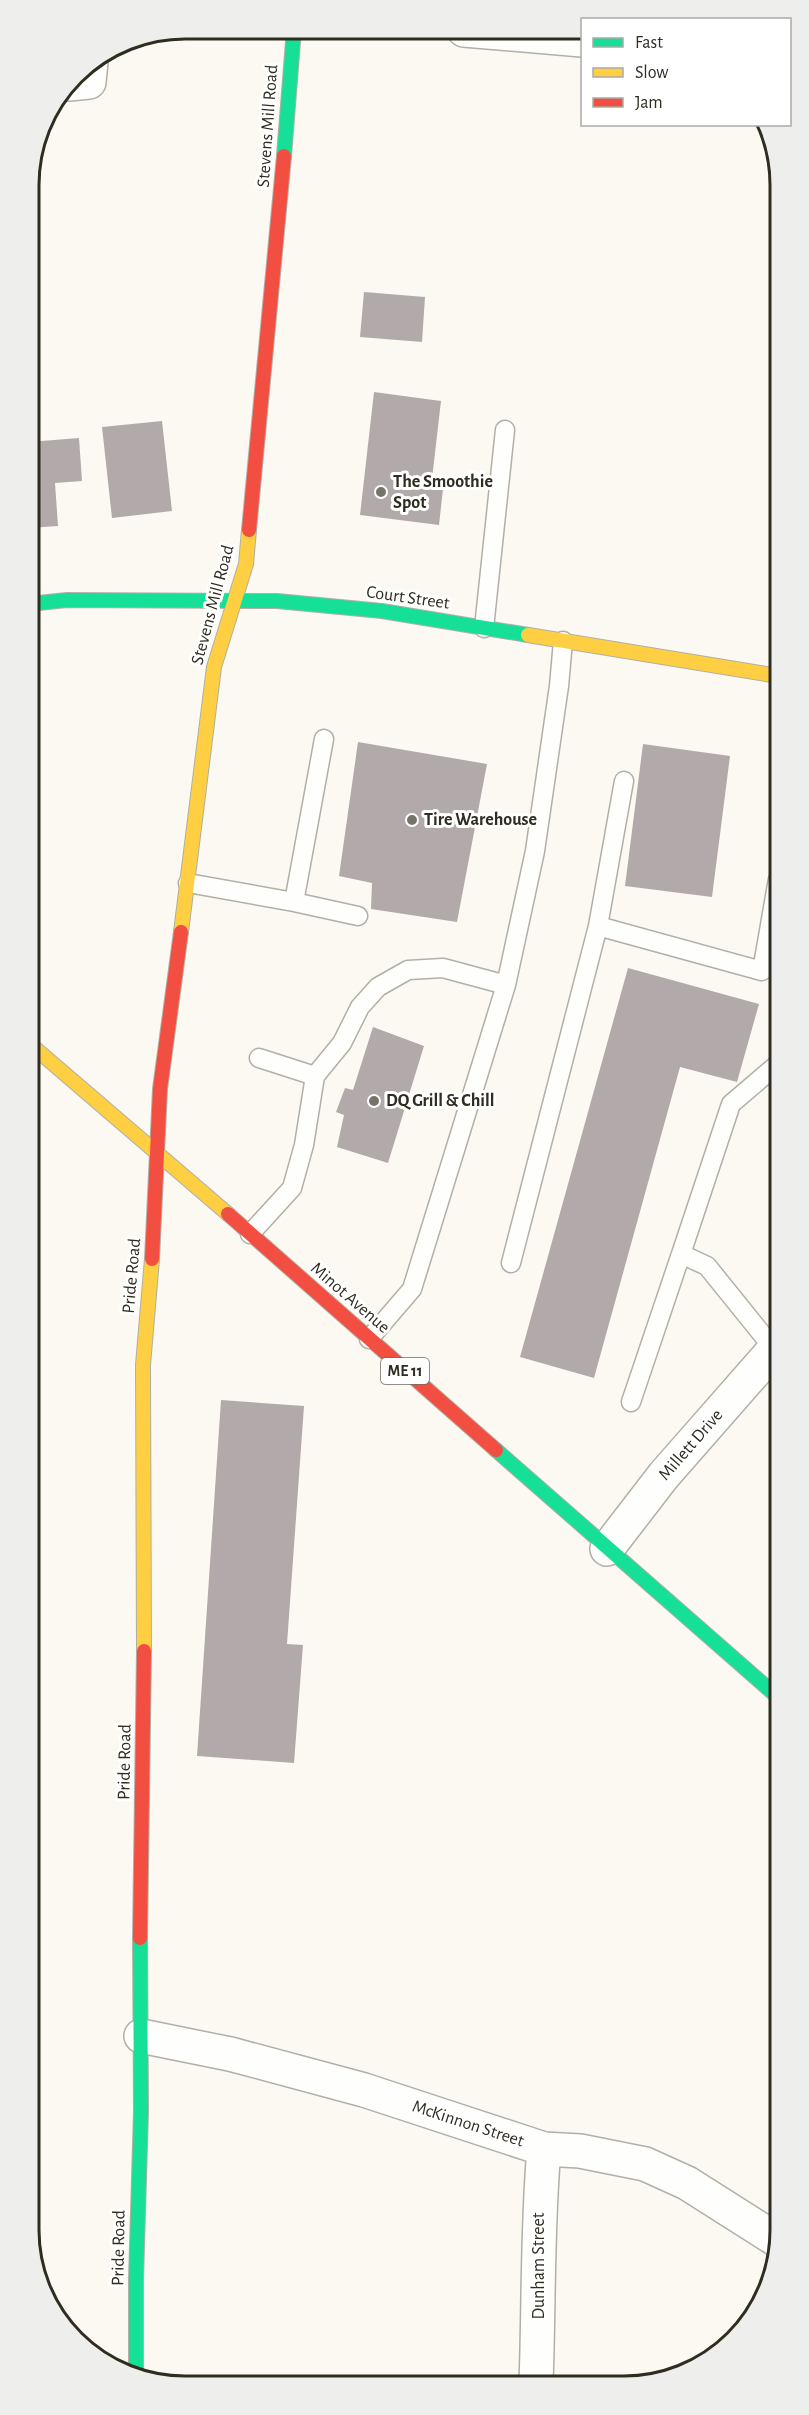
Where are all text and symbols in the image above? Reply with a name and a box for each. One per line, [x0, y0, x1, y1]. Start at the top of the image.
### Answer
legend [581, 18, 791, 126]
text: Fast [635, 34, 663, 52]
street label: Stevens Mill Road [255, 64, 281, 188]
text: Slow [635, 64, 668, 82]
text: Jam [635, 94, 663, 112]
place label: The Smoothie Spot [393, 473, 493, 512]
marker: The Smoothie Spot [374, 485, 388, 499]
street label: Stevens Mill Road [188, 543, 238, 667]
street label: Court Street [365, 583, 451, 613]
place label: Tire Warehouse [424, 811, 537, 829]
marker: Tire Warehouse [405, 813, 419, 827]
place label: DQ Grill & Chill [386, 1092, 494, 1110]
marker: DQ Grill & Chill [367, 1094, 381, 1108]
street label: Pride Road [120, 1238, 144, 1314]
street label: Minot Avenue [307, 1259, 393, 1337]
road number: ME 11 [381, 1358, 429, 1384]
street label: Millett Drive [655, 1406, 727, 1484]
street label: Pride Road [115, 1724, 135, 1800]
street label: McKinnon Street [410, 2098, 526, 2151]
street label: Pride Road [109, 2210, 129, 2286]
street label: Dunham Street [530, 2212, 548, 2320]

